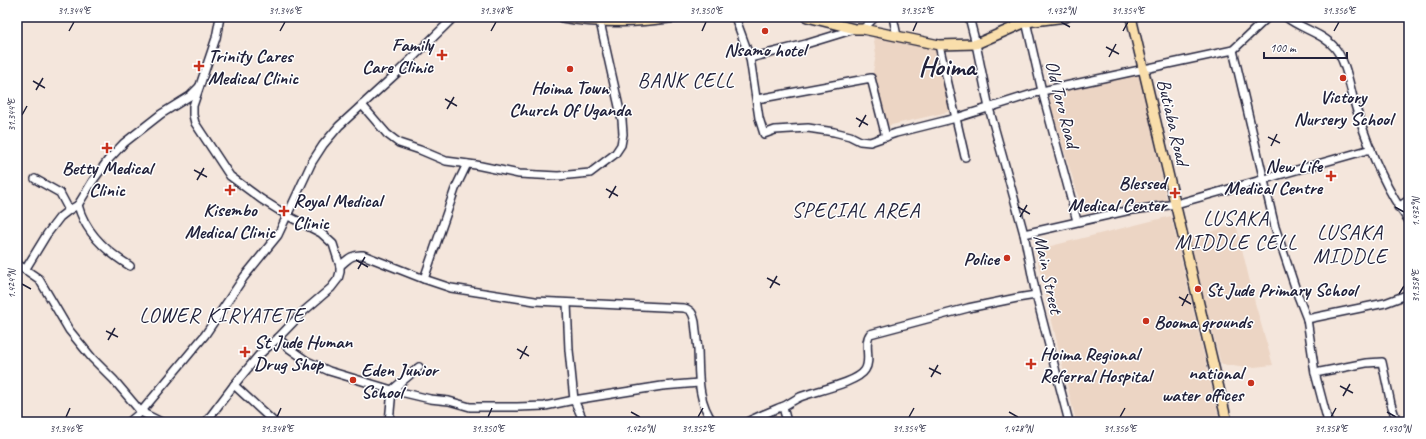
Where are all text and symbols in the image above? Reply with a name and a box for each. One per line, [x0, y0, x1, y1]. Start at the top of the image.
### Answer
text: 31.344°E [58, 4, 92, 17]
text: 31.346°E [269, 4, 303, 17]
text: 31.348°E [480, 4, 514, 17]
text: 31.350°E [690, 4, 724, 17]
text: 31.352°E [901, 4, 935, 17]
text: 1.432°N [1047, 4, 1077, 17]
text: 31.354°E [1112, 4, 1146, 17]
text: 31.356°E [1323, 4, 1357, 17]
marker: Nsamo hotel [760, 26, 770, 36]
place label: Family Care Clinic [362, 33, 436, 79]
scale bar [1264, 34, 1347, 60]
place label: Nsamo hotel [724, 38, 809, 62]
text: 100 m [1270, 40, 1297, 56]
place label: Trinity Cares Medical Clinic [208, 44, 299, 90]
marker: Family Care Clinic [436, 49, 448, 61]
district label: Hoima [918, 49, 978, 83]
street label: Old Toro Road [1040, 58, 1085, 154]
marker: Trinity Cares Medical Clinic [193, 60, 205, 72]
marker: Hoima Town Church Of Uganda [565, 64, 575, 74]
district label: BANK CELL [638, 67, 734, 93]
marker: Victory Nursery School [1338, 73, 1348, 83]
place label: Hoima Town Church Of Uganda [509, 76, 632, 122]
street label: Butiaba Road [1151, 77, 1195, 170]
place label: Victory Nursery School [1294, 85, 1396, 131]
text: 31.344°E [5, 97, 18, 131]
marker: Betty Medical Clinic [101, 142, 113, 154]
place label: New Life Medical Centre [1224, 154, 1324, 200]
place label: Betty Medical Clinic [62, 156, 156, 202]
marker: New Life Medical Centre [1325, 170, 1337, 182]
place label: Blessed Medical Center [1068, 171, 1169, 217]
marker: Kisembo Medical Clinic [224, 184, 236, 196]
marker: Blessed Medical Center [1169, 187, 1181, 199]
place label: Royal Medical Clinic [293, 189, 385, 235]
text: 1.432°N [1409, 196, 1422, 226]
district label: SPECIAL AREA [792, 197, 921, 223]
place label: Kisembo Medical Clinic [185, 198, 276, 244]
marker: Royal Medical Clinic [278, 205, 290, 217]
district label: LUSAKA MIDDLE CELL [1175, 205, 1297, 255]
district label: LUSAKA MIDDLE [1313, 219, 1389, 269]
street label: Main Street [1028, 233, 1068, 317]
place label: Police [964, 247, 1001, 271]
marker: Police [1002, 253, 1012, 263]
text: 1.424°N [5, 268, 18, 298]
text: 31.358°E [1409, 268, 1422, 302]
place label: St Jude Primary School [1206, 278, 1360, 302]
marker: St Jude Primary School [1193, 284, 1203, 294]
district label: LOWER KIRYATETE [139, 302, 307, 328]
place label: Booma grounds [1154, 310, 1254, 334]
marker: Booma grounds [1141, 316, 1151, 326]
place label: St Jude Human Drug Shop [254, 330, 353, 376]
place label: Hoima Regional Referral Hospital [1040, 342, 1155, 388]
marker: St Jude Human Drug Shop [239, 346, 251, 358]
place label: Eden Junior School [361, 358, 440, 404]
marker: Hoima Regional Referral Hospital [1025, 358, 1037, 370]
place label: national water offices [1161, 361, 1247, 407]
marker: Eden Junior School [348, 375, 358, 385]
marker: national water offices [1246, 378, 1256, 388]
text: 31.346°E [50, 422, 84, 435]
text: 31.348°E [261, 422, 295, 435]
text: 31.350°E [472, 422, 506, 435]
text: 1.426°N [626, 422, 656, 435]
text: 31.352°E [682, 422, 716, 435]
text: 31.354°E [893, 422, 927, 435]
text: 1.428°N [1004, 422, 1034, 435]
text: 31.356°E [1104, 422, 1138, 435]
text: 31.358°E [1315, 422, 1349, 435]
text: 1.430°N [1382, 422, 1412, 435]

